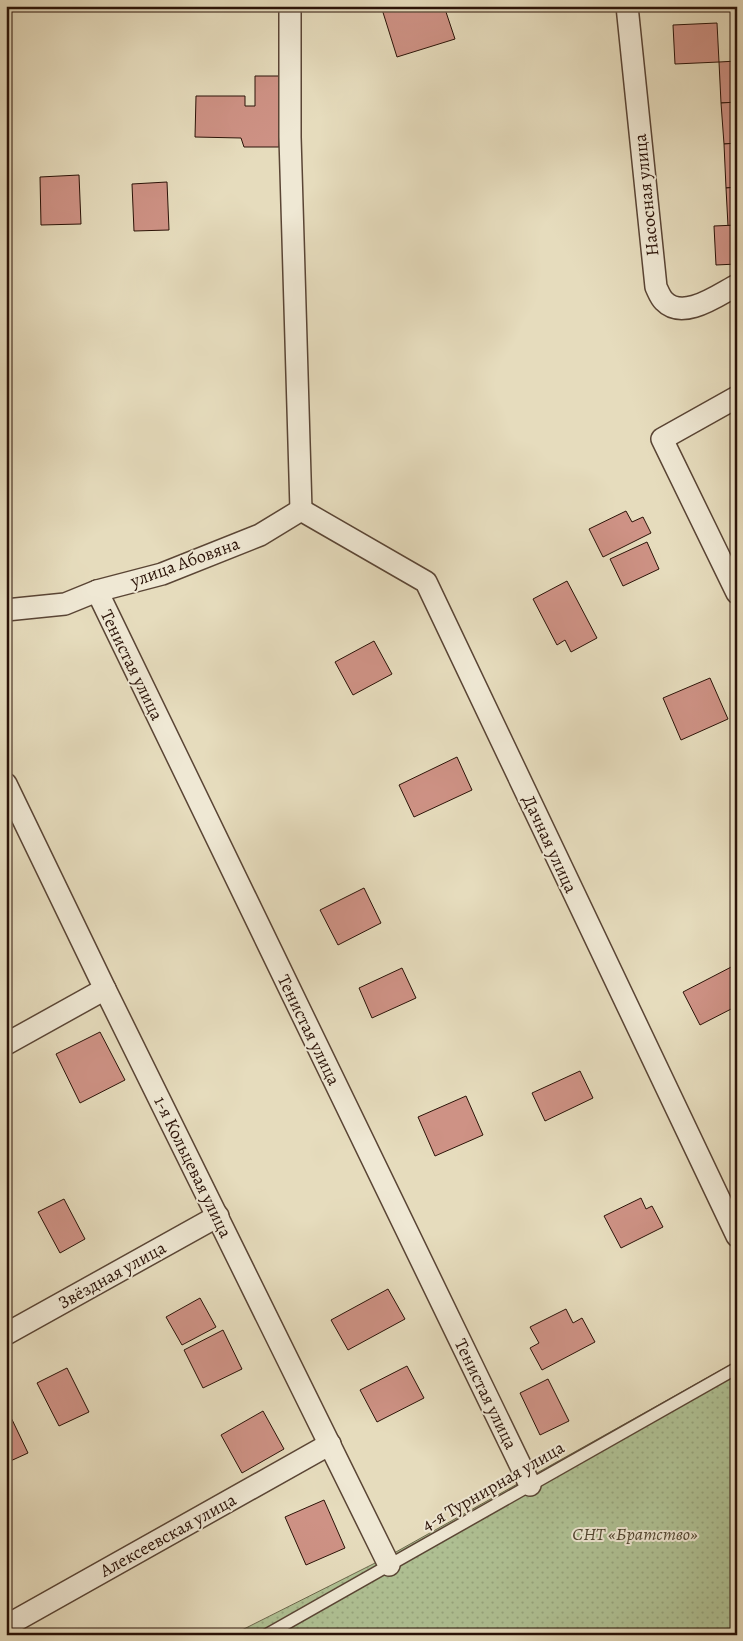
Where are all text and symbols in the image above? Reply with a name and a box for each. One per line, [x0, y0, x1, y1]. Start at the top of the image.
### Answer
street label: Насосная улица [628, 132, 664, 257]
street label: улица Абовяна [126, 531, 244, 593]
street label: Тенистая улица [95, 606, 169, 725]
street label: Дачная улица [517, 791, 583, 897]
street label: Тенистая улица [272, 971, 346, 1090]
street label: 1-я Кольцевая улица [148, 1092, 238, 1243]
street label: Звёздная улица [54, 1235, 171, 1314]
street label: Тенистая улица [449, 1335, 523, 1454]
street label: 4-я Турнирная улица [417, 1435, 569, 1537]
street label: Алексеевская улица [95, 1487, 241, 1583]
park label: СНТ «Братство» [572, 1522, 698, 1546]

